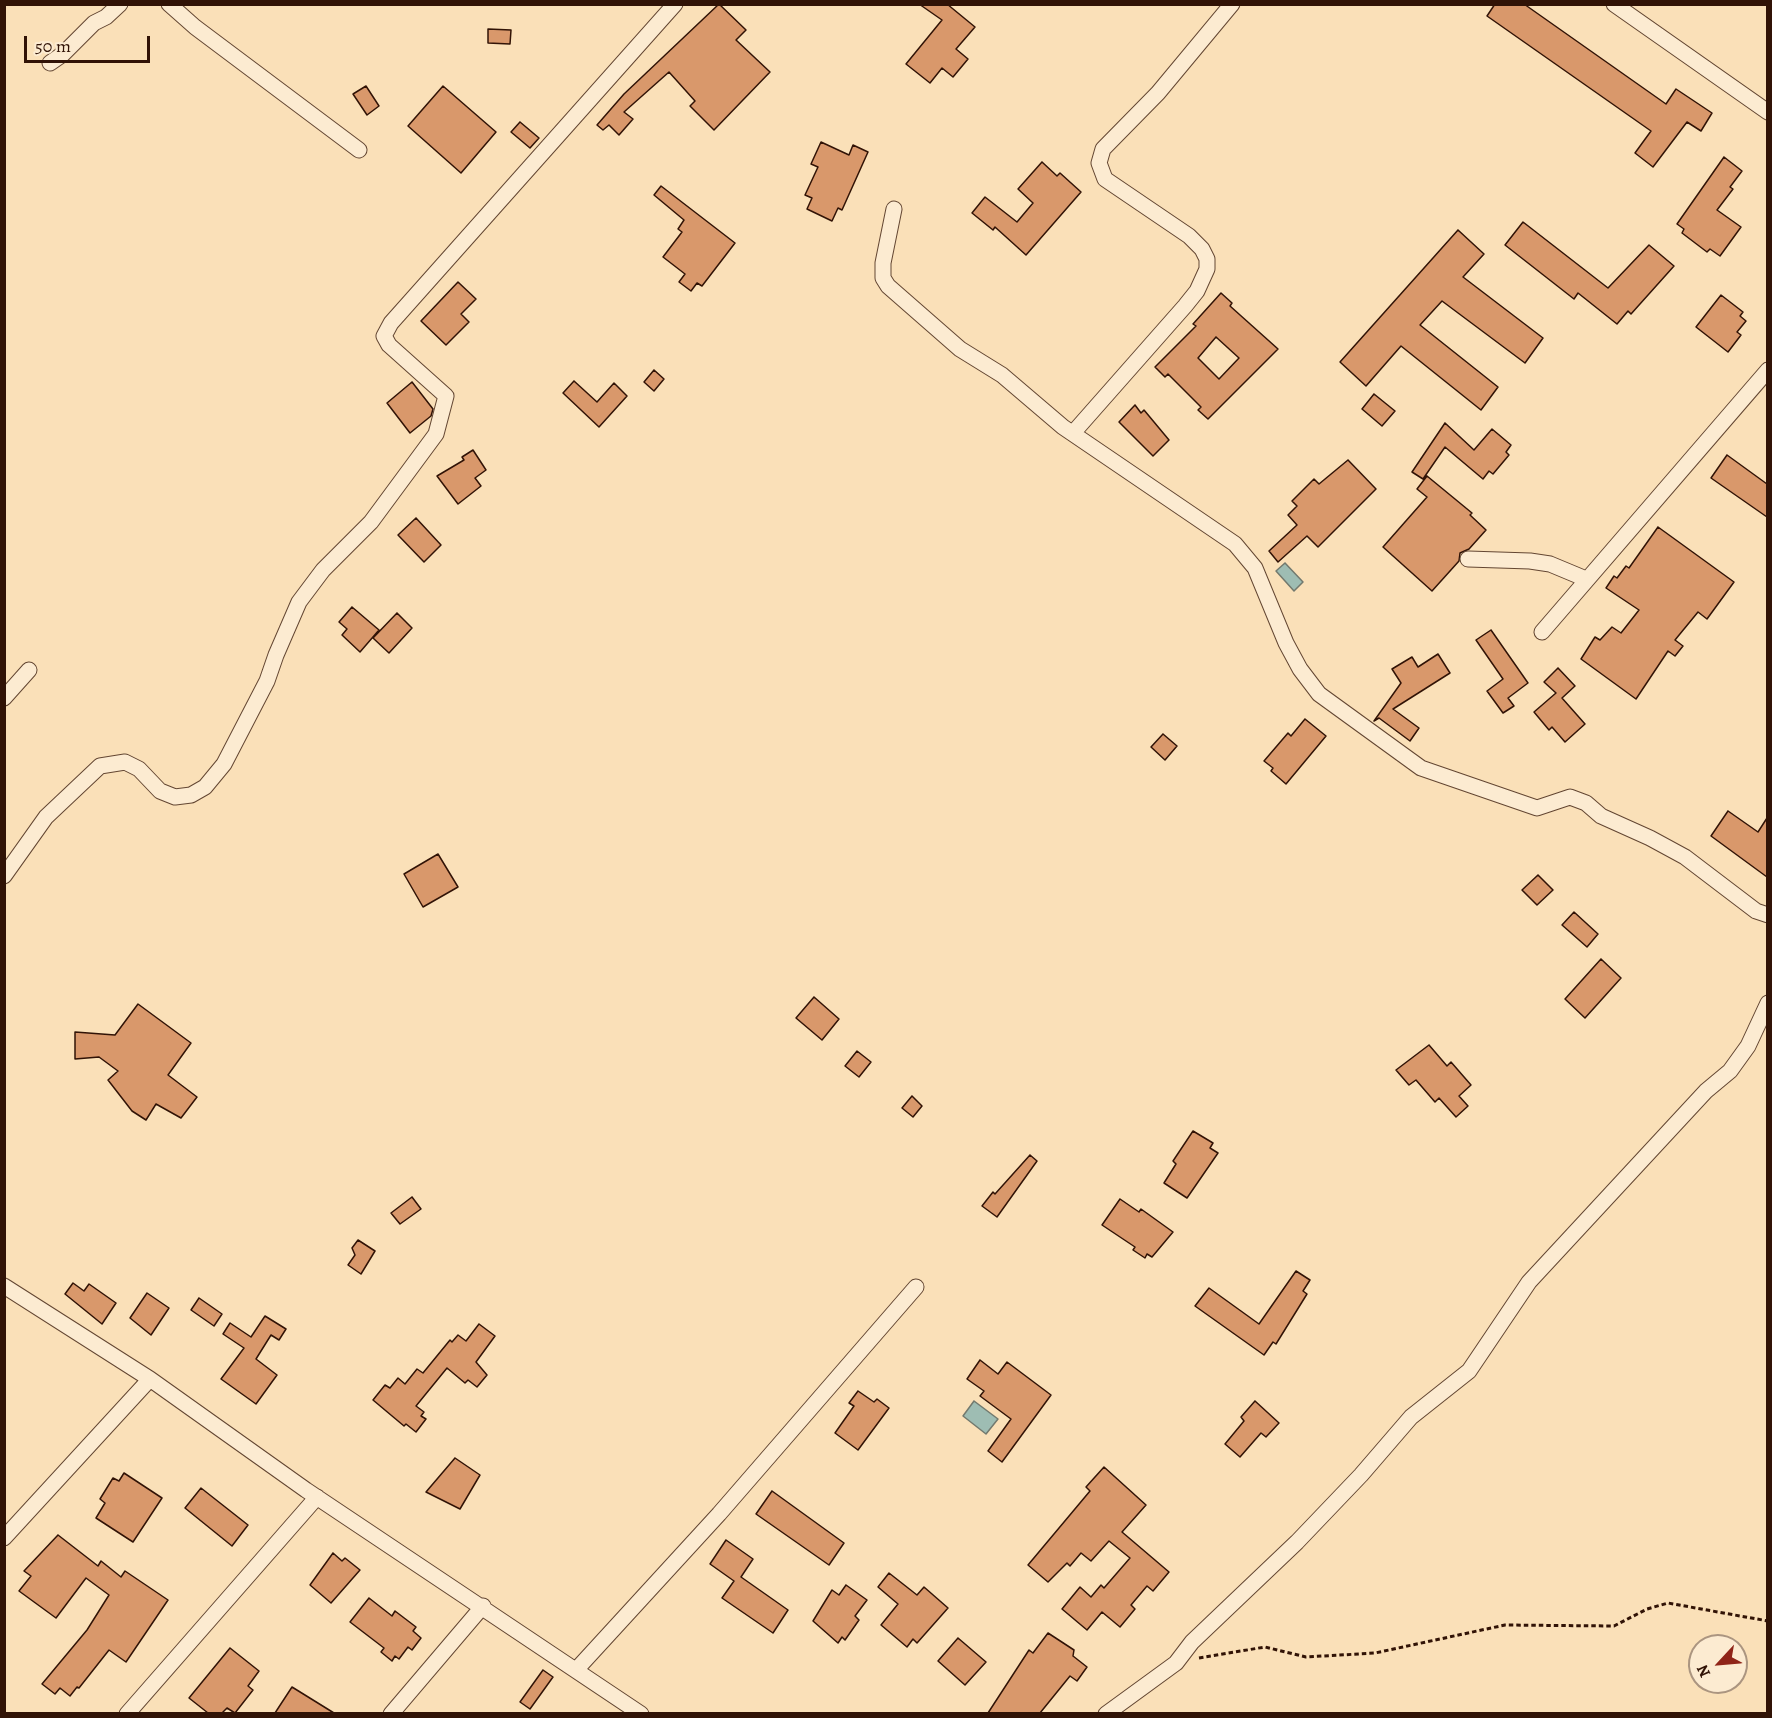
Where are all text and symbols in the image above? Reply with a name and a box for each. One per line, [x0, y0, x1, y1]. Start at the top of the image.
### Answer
scale bar [27, 24, 153, 62]
text: 50 m [35, 34, 71, 58]
north arrow [1688, 1634, 1748, 1694]
text: N [1691, 1661, 1716, 1681]

